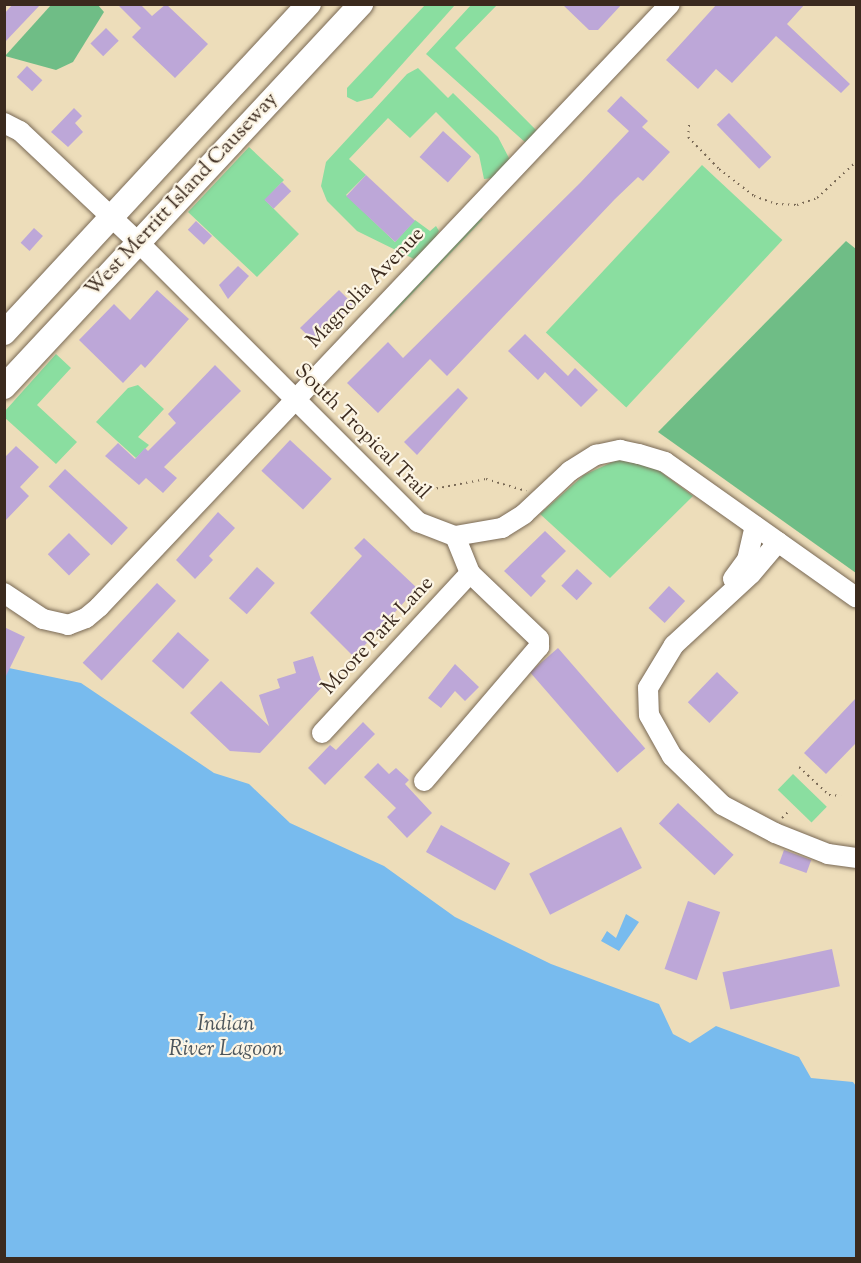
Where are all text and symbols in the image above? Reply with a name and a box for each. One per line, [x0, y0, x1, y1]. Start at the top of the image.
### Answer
street label: West Merritt Island Causeway [80, 87, 284, 303]
street label: Magnolia Avenue [302, 222, 430, 354]
street label: South Tropical Trail [289, 359, 435, 505]
street label: Moore Park Lane [317, 571, 439, 701]
water label: Indian River Lagoon [169, 1012, 283, 1064]

